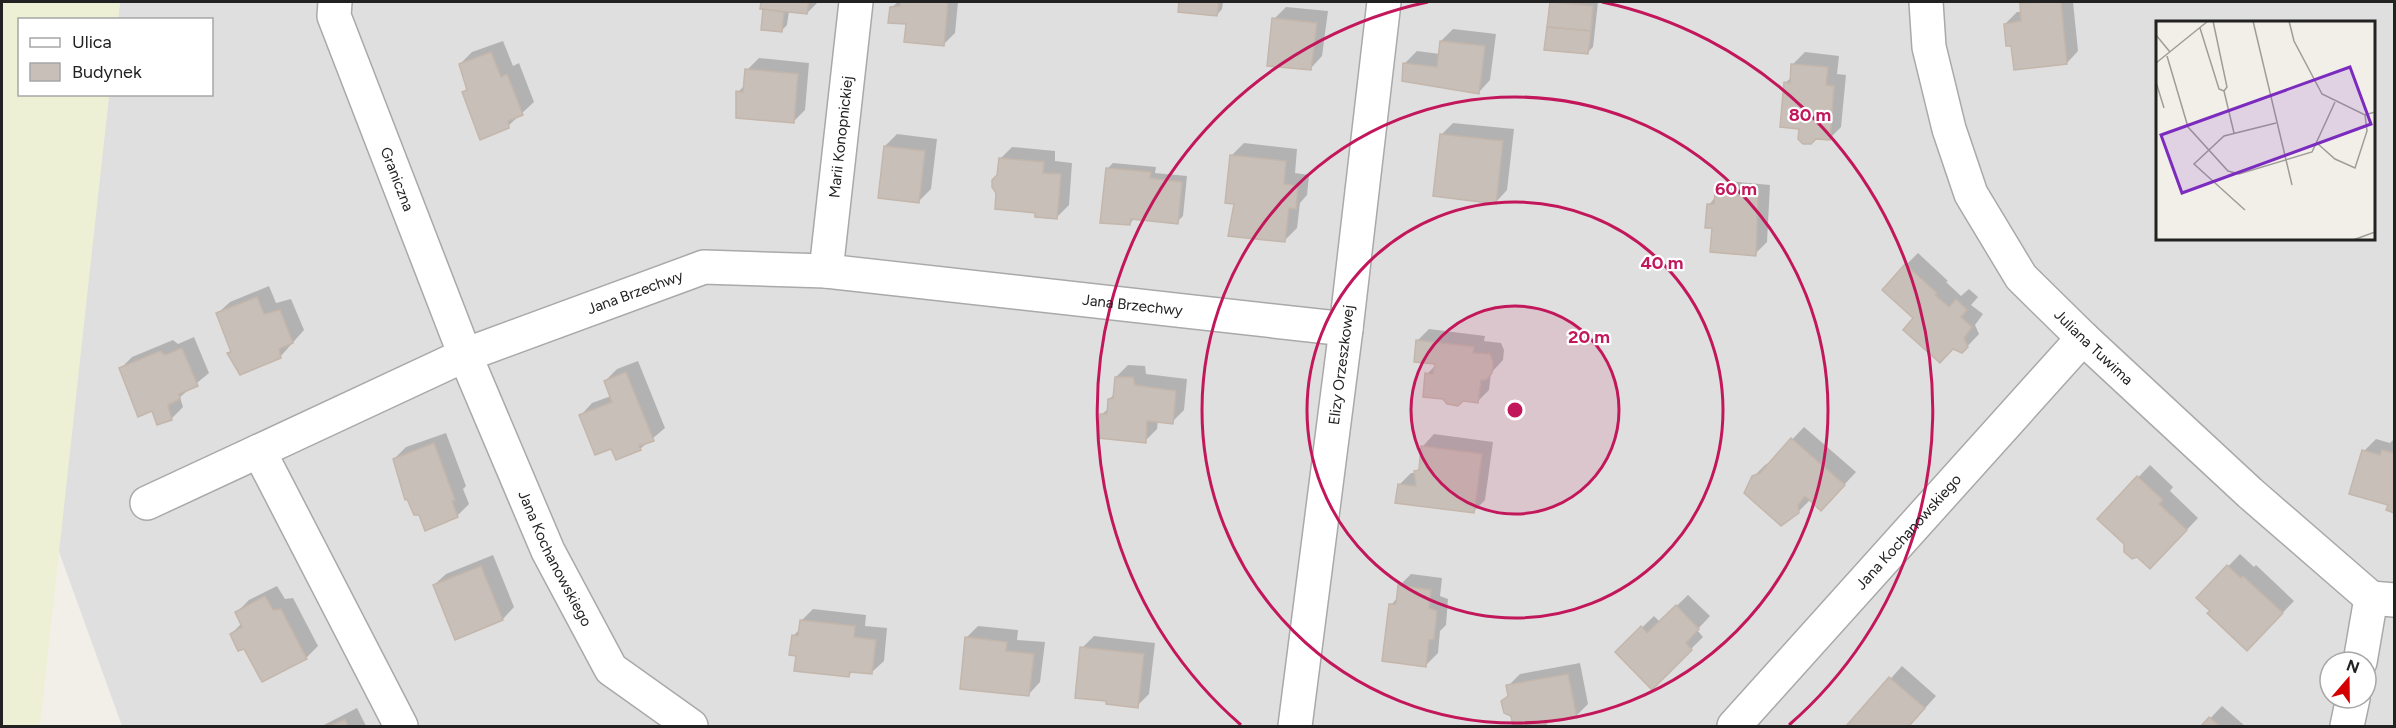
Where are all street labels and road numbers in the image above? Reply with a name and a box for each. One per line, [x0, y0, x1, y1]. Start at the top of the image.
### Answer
street label: Marii Konopnickiej [825, 75, 857, 199]
street label: Graniczna [377, 144, 418, 214]
street label: Jana Brzechwy [585, 266, 686, 318]
street label: Jana Brzechwy [1081, 291, 1184, 320]
street label: Elizy Orzeszkowej [1325, 304, 1358, 426]
street label: Juliana Tuwima [2050, 306, 2137, 389]
street label: Jana Kochanowskiego [1852, 470, 1965, 593]
street label: Jana Kochanowskiego [514, 488, 596, 630]

